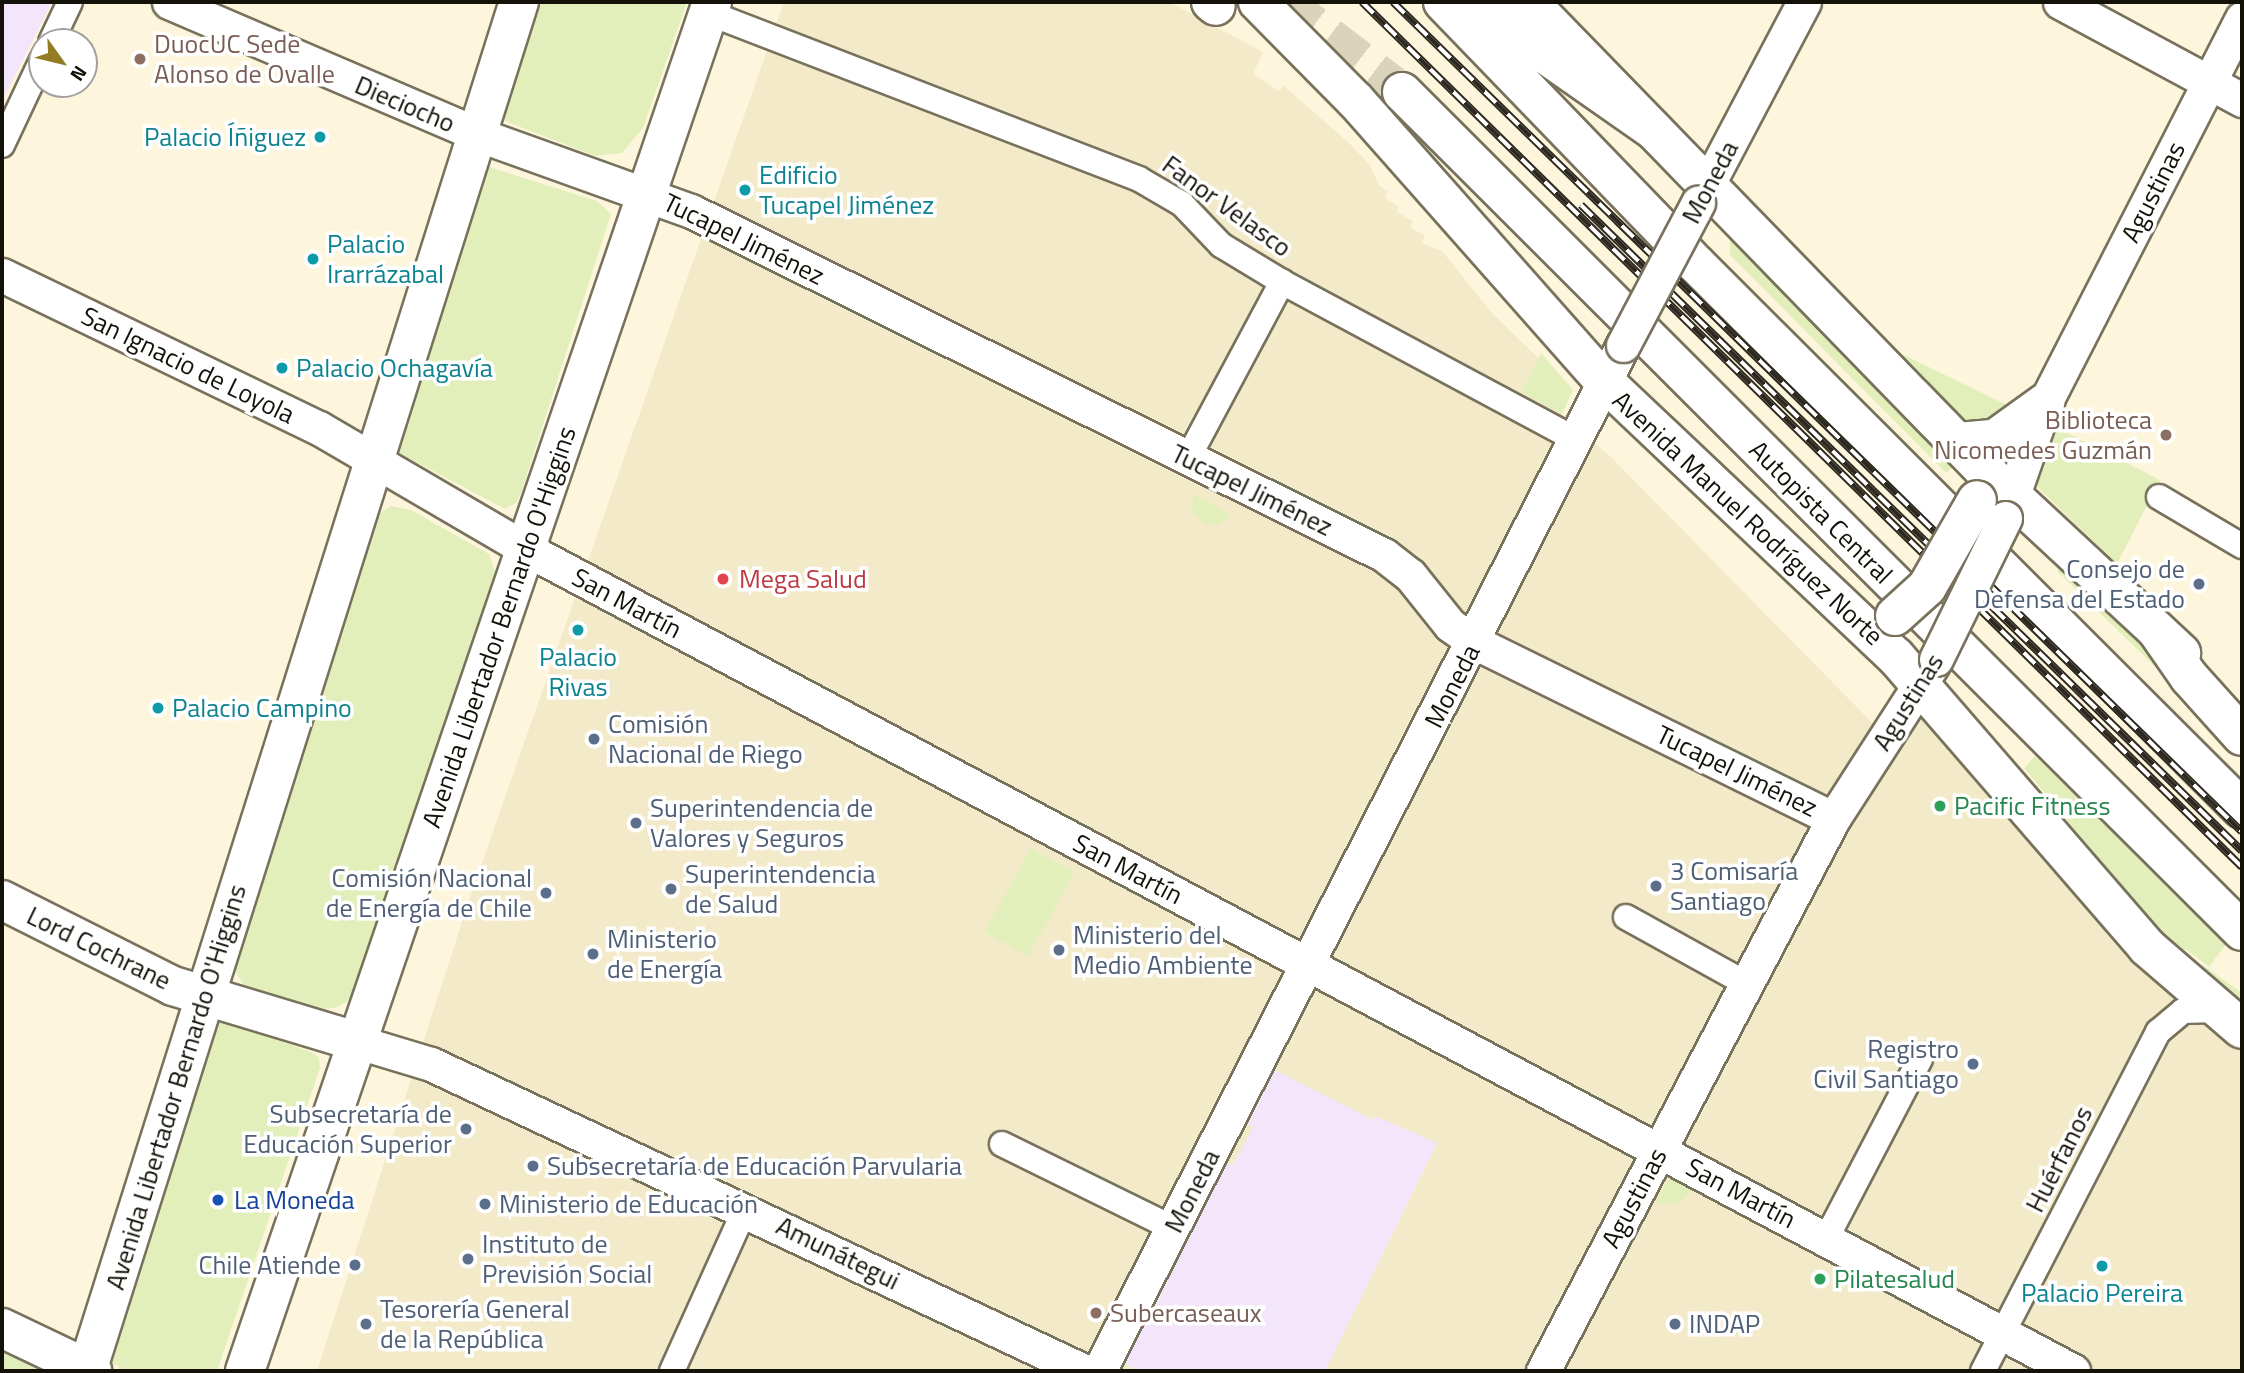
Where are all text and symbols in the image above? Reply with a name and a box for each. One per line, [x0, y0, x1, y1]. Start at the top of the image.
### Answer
north arrow [28, 28, 98, 98]
place label: DuocUC Sede Alonso de Ovalle [154, 28, 335, 90]
marker: DuocUC Sede Alonso de Ovalle [132, 51, 148, 67]
text: N [63, 60, 95, 87]
street label: Dieciocho [350, 69, 460, 139]
place label: Palacio Íñiguez [144, 121, 306, 153]
marker: Palacio Íñiguez [312, 129, 328, 145]
street label: Moneda [1675, 135, 1745, 229]
street label: Agustinas [2114, 137, 2192, 247]
street label: Fanor Velasco [1156, 149, 1298, 263]
place label: Edificio Tucapel Jiménez [759, 159, 934, 220]
marker: Edificio Tucapel Jiménez [737, 182, 753, 198]
street label: Tucapel Jiménez [658, 187, 830, 291]
place label: Palacio Irarrázabal [327, 228, 444, 290]
marker: Palacio Irarrázabal [305, 251, 321, 267]
street label: San Ignacio de Loyola [76, 300, 300, 430]
place label: Palacio Ochagavía [296, 352, 493, 384]
marker: Palacio Ochagavía [274, 360, 290, 376]
street label: Avenida Manuel Rodríguez Norte [1606, 384, 1890, 652]
place label: Biblioteca Nicomedes Guzmán [1934, 404, 2152, 466]
street label: Avenida Libertador Bernardo O'Higgins [416, 422, 582, 832]
marker: Biblioteca Nicomedes Guzmán [2158, 427, 2174, 443]
street label: Autopista Central [1743, 434, 1899, 590]
street label: Tucapel Jiménez [1166, 438, 1338, 542]
place label: Consejo de Defensa del Estado [1974, 553, 2185, 614]
street label: San Martín [567, 561, 687, 645]
place label: Mega Salud [739, 563, 867, 595]
marker: Mega Salud [713, 569, 733, 589]
marker: Consejo de Defensa del Estado [2191, 576, 2207, 592]
marker: Palacio Rivas [570, 622, 586, 638]
street label: Moneda [1418, 639, 1486, 733]
place label: Palacio Rivas [539, 641, 617, 702]
street label: Agustinas [1866, 648, 1950, 756]
place label: Palacio Campino [172, 692, 352, 724]
marker: Palacio Campino [150, 700, 166, 716]
place label: Comisión Nacional de Riego [608, 708, 803, 770]
street label: Tucapel Jiménez [1651, 719, 1823, 823]
marker: Comisión Nacional de Riego [586, 731, 602, 747]
place label: Pacific Fitness [1954, 790, 2110, 822]
place label: Superintendencia de Valores y Seguros [650, 792, 873, 854]
marker: Pacific Fitness [1932, 798, 1948, 814]
marker: Superintendencia de Valores y Seguros [628, 815, 644, 831]
street label: San Martín [1068, 827, 1188, 911]
place label: 3 Comisaría Santiago [1670, 855, 1798, 917]
place label: Superintendencia de Salud [685, 858, 875, 920]
place label: Comisión Nacional de Energía de Chile [326, 862, 532, 924]
marker: 3 Comisaría Santiago [1648, 878, 1664, 894]
street label: Avenida Libertador Bernardo O'Higgins [99, 881, 253, 1293]
marker: Superintendencia de Salud [663, 881, 679, 897]
marker: Comisión Nacional de Energía de Chile [538, 885, 554, 901]
street label: Lord Cochrane [22, 900, 176, 996]
place label: Ministerio del Medio Ambiente [1073, 919, 1253, 981]
place label: Ministerio de Energía [607, 923, 722, 984]
marker: Ministerio del Medio Ambiente [1051, 942, 1067, 958]
marker: Ministerio de Energía [585, 946, 601, 962]
place label: Registro Civil Santiago [1813, 1033, 1959, 1094]
marker: Registro Civil Santiago [1965, 1056, 1981, 1072]
place label: Subsecretaría de Educación Superior [243, 1098, 452, 1160]
street label: Huérfanos [2019, 1101, 2099, 1217]
marker: Subsecretaría de Educación Superior [458, 1121, 474, 1137]
street label: Agustinas [1595, 1143, 1673, 1253]
street label: Moneda [1158, 1144, 1226, 1238]
place label: Subsecretaría de Educación Parvularia [547, 1150, 962, 1182]
street label: San Martín [1681, 1151, 1801, 1235]
marker: Subsecretaría de Educación Parvularia [525, 1158, 541, 1174]
place label: La Moneda [234, 1184, 355, 1216]
place label: Ministerio de Educación [499, 1188, 758, 1220]
marker: La Moneda [208, 1190, 228, 1210]
marker: Ministerio de Educación [477, 1196, 493, 1212]
street label: Amunátegui [771, 1210, 905, 1296]
place label: Instituto de Previsión Social [482, 1228, 652, 1290]
place label: Chile Atiende [198, 1249, 341, 1281]
marker: Instituto de Previsión Social [460, 1251, 476, 1267]
marker: Chile Atiende [347, 1257, 363, 1273]
marker: Palacio Pereira [2094, 1258, 2110, 1274]
place label: Pilatesalud [1834, 1263, 1955, 1295]
marker: Pilatesalud [1812, 1271, 1828, 1287]
place label: Palacio Pereira [2021, 1277, 2183, 1309]
place label: Tesorería General de la República [380, 1293, 570, 1354]
place label: Subercaseaux [1110, 1297, 1262, 1329]
marker: Subercaseaux [1088, 1305, 1104, 1321]
place label: INDAP [1689, 1308, 1760, 1340]
marker: Tesorería General de la República [358, 1316, 374, 1332]
marker: INDAP [1667, 1316, 1683, 1332]

